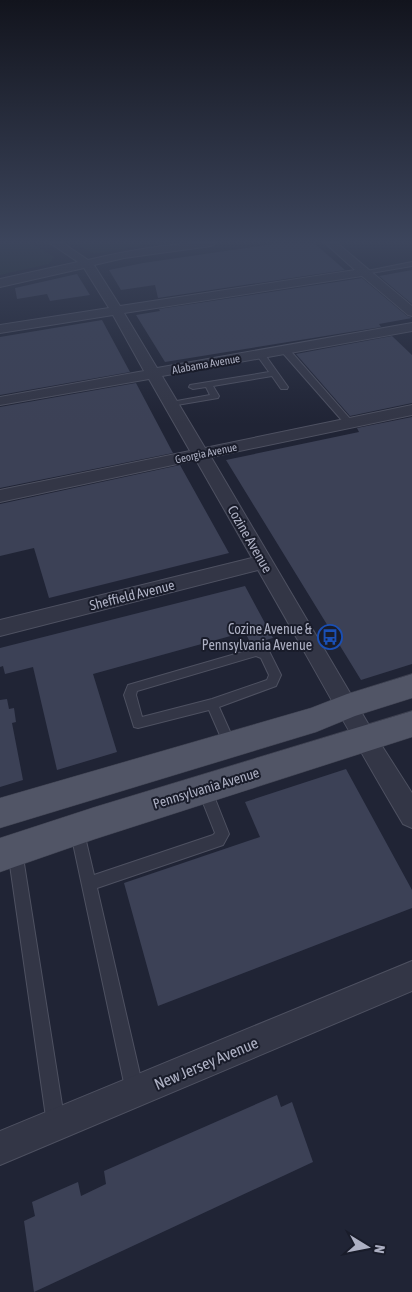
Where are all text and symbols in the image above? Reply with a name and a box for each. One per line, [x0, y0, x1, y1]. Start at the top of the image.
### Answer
street label: Alabama Avenue [171, 352, 241, 376]
street label: Georgia Avenue [174, 441, 238, 465]
street label: Cozine Avenue [224, 503, 276, 575]
street label: Sheffield Avenue [88, 577, 176, 613]
place label: Cozine Avenue & Pennsylvania Avenue [202, 621, 313, 653]
bus stop icon: Cozine Avenue & Pennsylvania Avenue [317, 624, 343, 650]
street label: Pennsylvania Avenue [151, 764, 261, 812]
street label: New Jersey Avenue [151, 1033, 261, 1094]
north arrow [342, 1222, 392, 1272]
text: N [371, 1244, 388, 1255]

